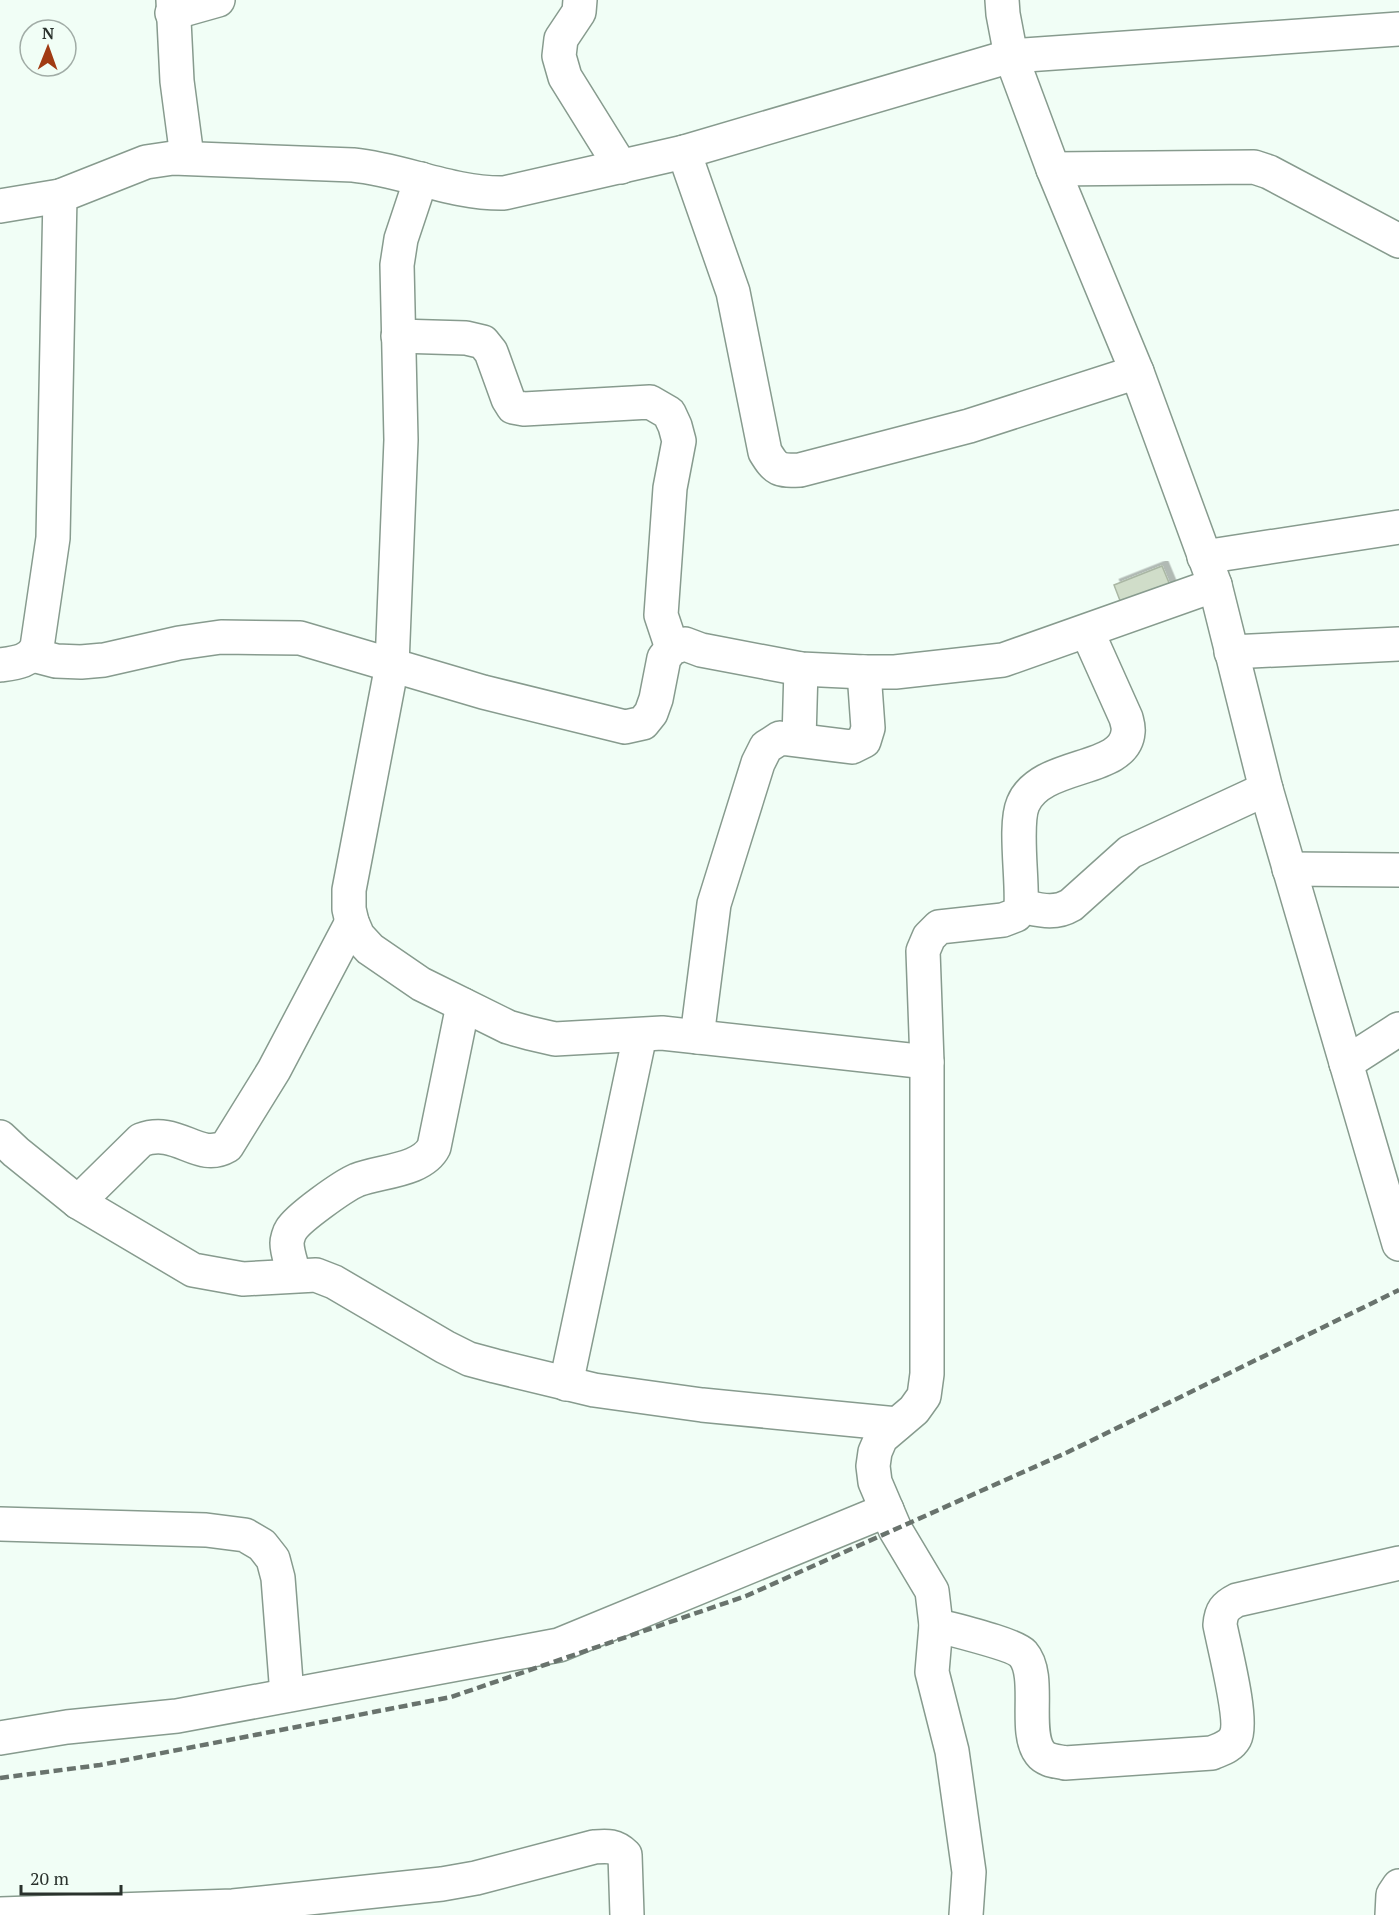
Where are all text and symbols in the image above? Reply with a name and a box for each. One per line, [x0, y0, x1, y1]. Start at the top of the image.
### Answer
north arrow [18, 18, 78, 78]
text: N [42, 22, 55, 44]
scale bar [21, 1858, 122, 1896]
text: 20 m [30, 1866, 70, 1890]

